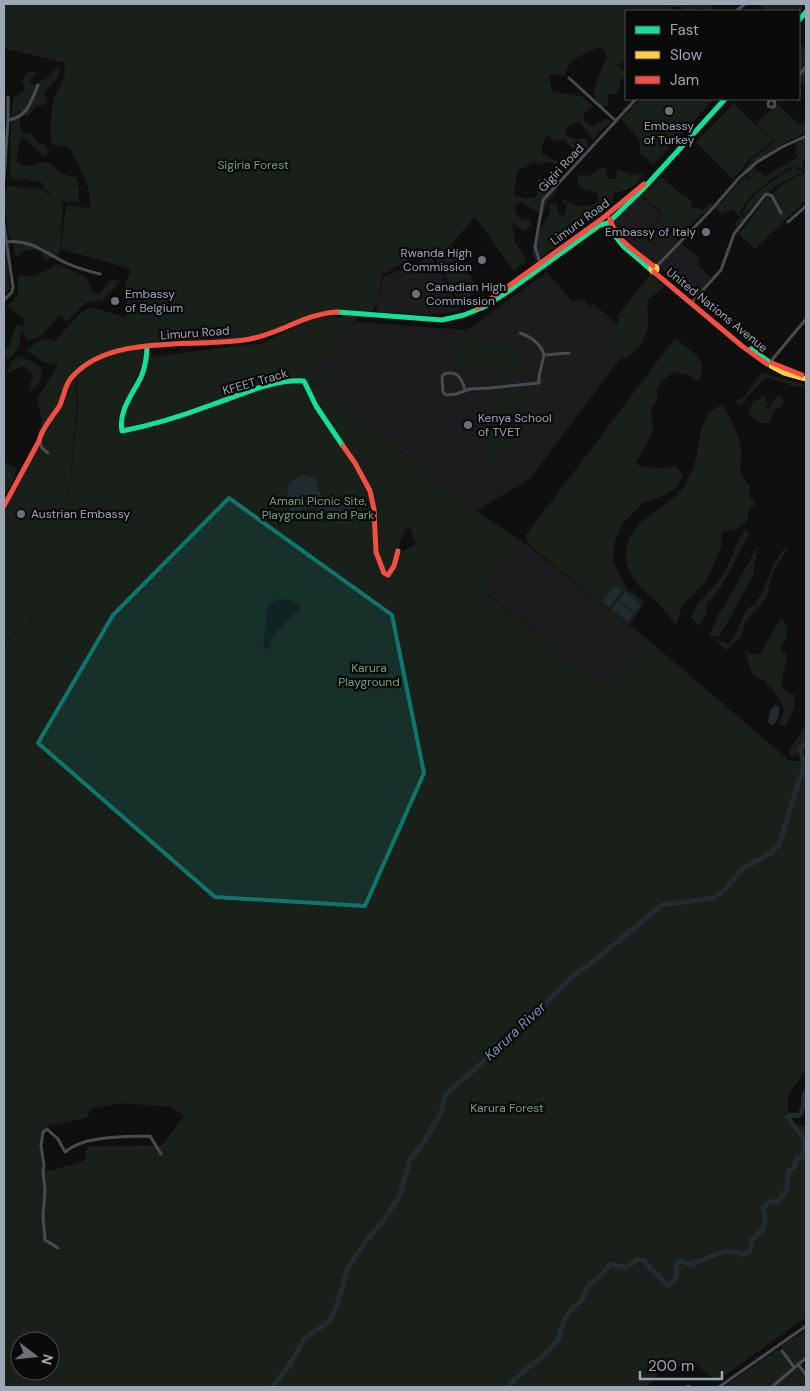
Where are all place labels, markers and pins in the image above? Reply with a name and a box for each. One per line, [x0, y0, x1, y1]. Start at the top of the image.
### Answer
marker: Embassy of Turkey [663, 105, 675, 117]
place label: Embassy of Turkey [644, 118, 695, 148]
place label: Embassy of Italy [605, 224, 696, 240]
marker: Embassy of Italy [700, 226, 712, 238]
place label: Rwanda High Commission [401, 245, 472, 275]
marker: Rwanda High Commission [476, 254, 488, 266]
place label: Canadian High Commission [426, 279, 506, 309]
place label: Embassy of Belgium [125, 286, 183, 316]
marker: Canadian High Commission [410, 288, 422, 300]
marker: Embassy of Belgium [109, 295, 121, 307]
place label: Kenya School of TVET [478, 410, 552, 440]
marker: Kenya School of TVET [462, 419, 474, 431]
place label: Austrian Embassy [31, 506, 130, 522]
marker: Austrian Embassy [15, 508, 27, 520]

